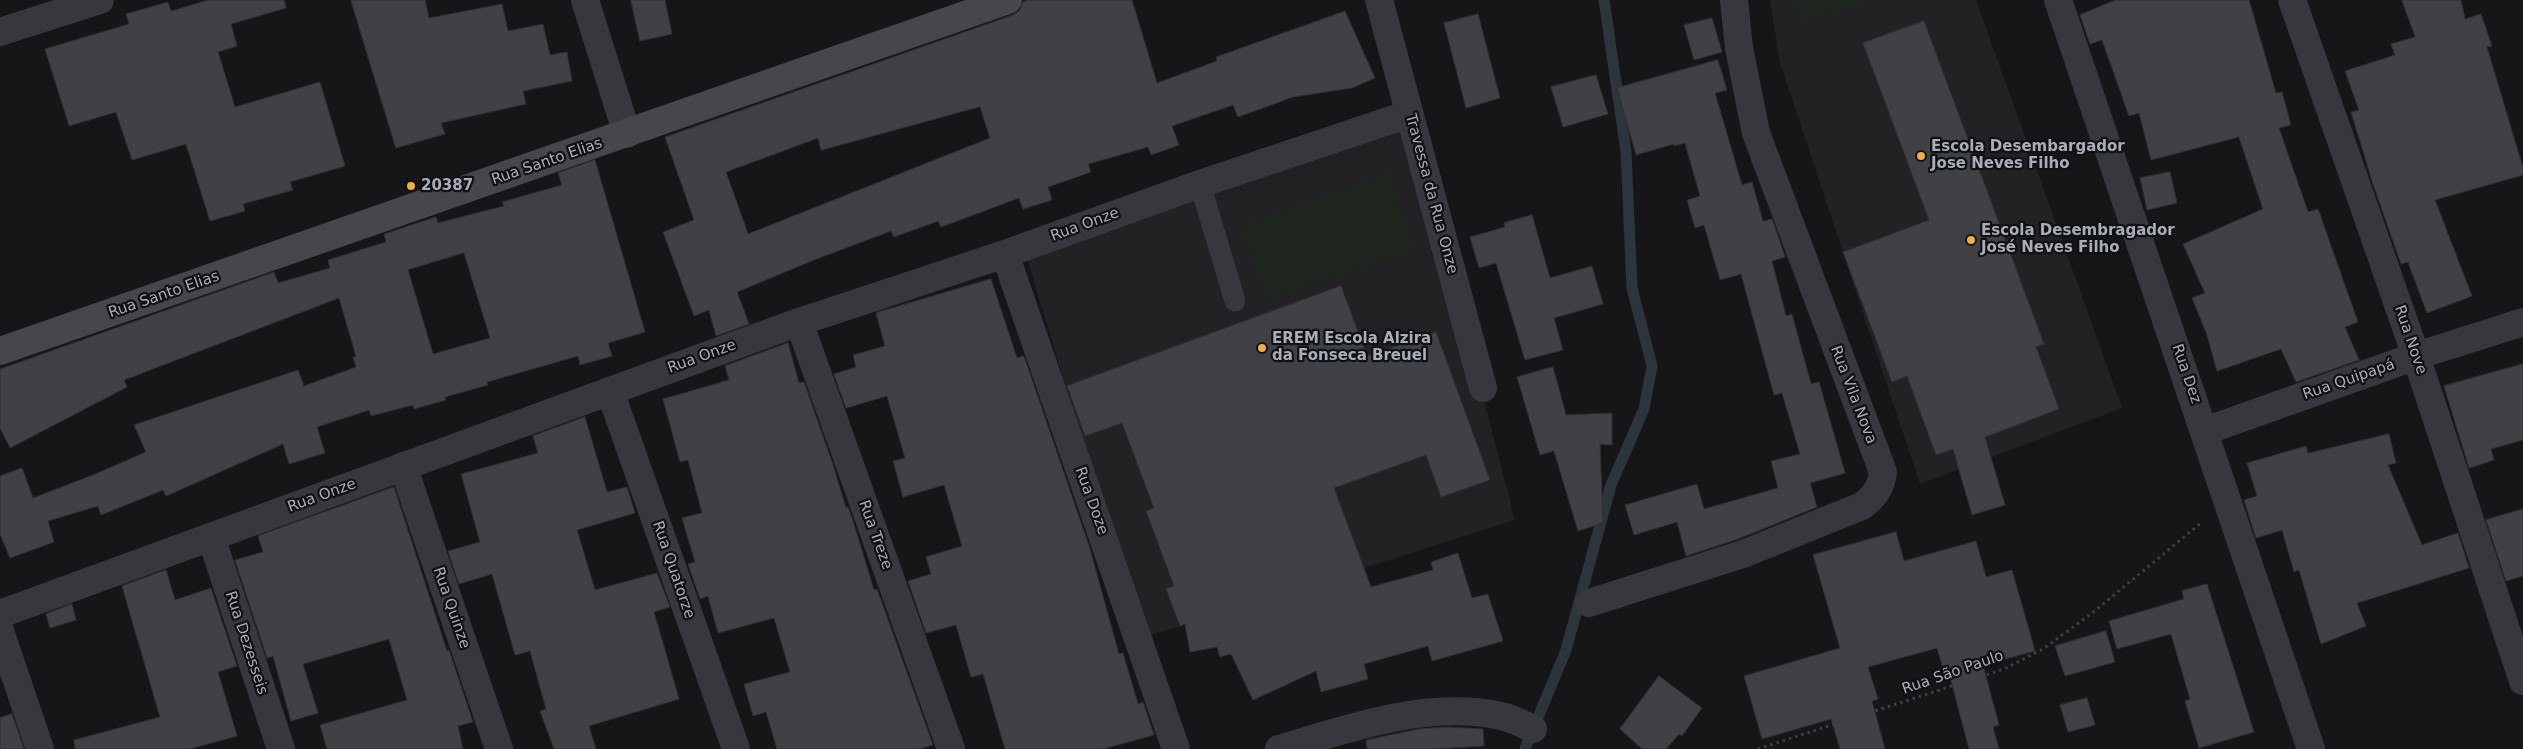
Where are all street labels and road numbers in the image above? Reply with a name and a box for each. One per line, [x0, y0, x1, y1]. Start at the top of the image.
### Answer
street label: Travessa da Rua Onze [1401, 112, 1461, 276]
street label: Rua Santo Elias [489, 135, 605, 189]
street label: Rua Onze [1048, 204, 1122, 246]
street label: Rua Santo Elias [106, 268, 222, 322]
street label: Rua Nove [2390, 303, 2430, 377]
street label: Rua Onze [665, 336, 739, 378]
street label: Rua Dez [2167, 342, 2205, 406]
street label: Rua Vila Nova [1826, 343, 1880, 447]
street label: Rua Quipapá [2301, 356, 2397, 404]
street label: Rua Doze [1070, 465, 1112, 537]
street label: Rua Onze [285, 475, 359, 517]
street label: Rua Treze [854, 498, 896, 572]
street label: Rua Quatorze [648, 519, 698, 621]
street label: Rua Quinze [429, 565, 473, 651]
street label: Rua Dezesseis [221, 589, 271, 697]
street label: Rua São Paulo [1900, 647, 2006, 699]

